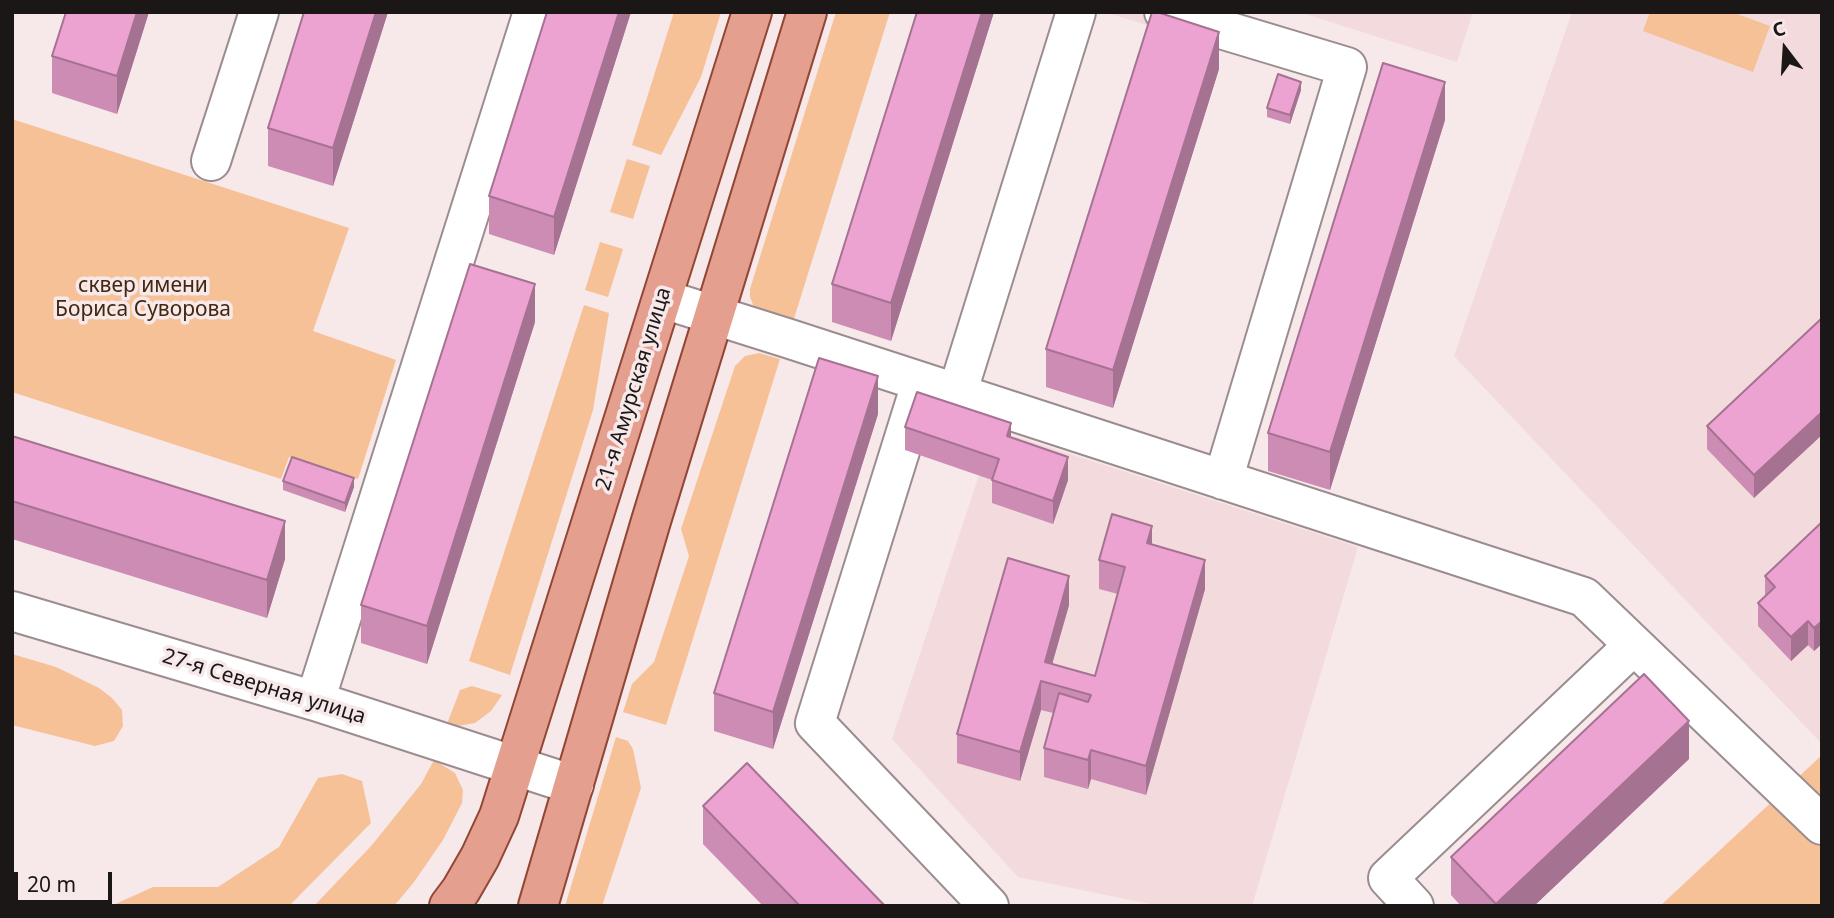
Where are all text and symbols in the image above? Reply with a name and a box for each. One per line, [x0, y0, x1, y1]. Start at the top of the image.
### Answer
north arrow [1750, 14, 1820, 84]
text: С [1769, 15, 1789, 43]
park label: сквер имени Бориса Суворова [55, 273, 231, 323]
street label: 21-я Амурская улица [591, 284, 677, 494]
street label: 27-я Северная улица [159, 644, 369, 730]
scale bar [18, 858, 116, 902]
text: 20 m [27, 870, 76, 898]

